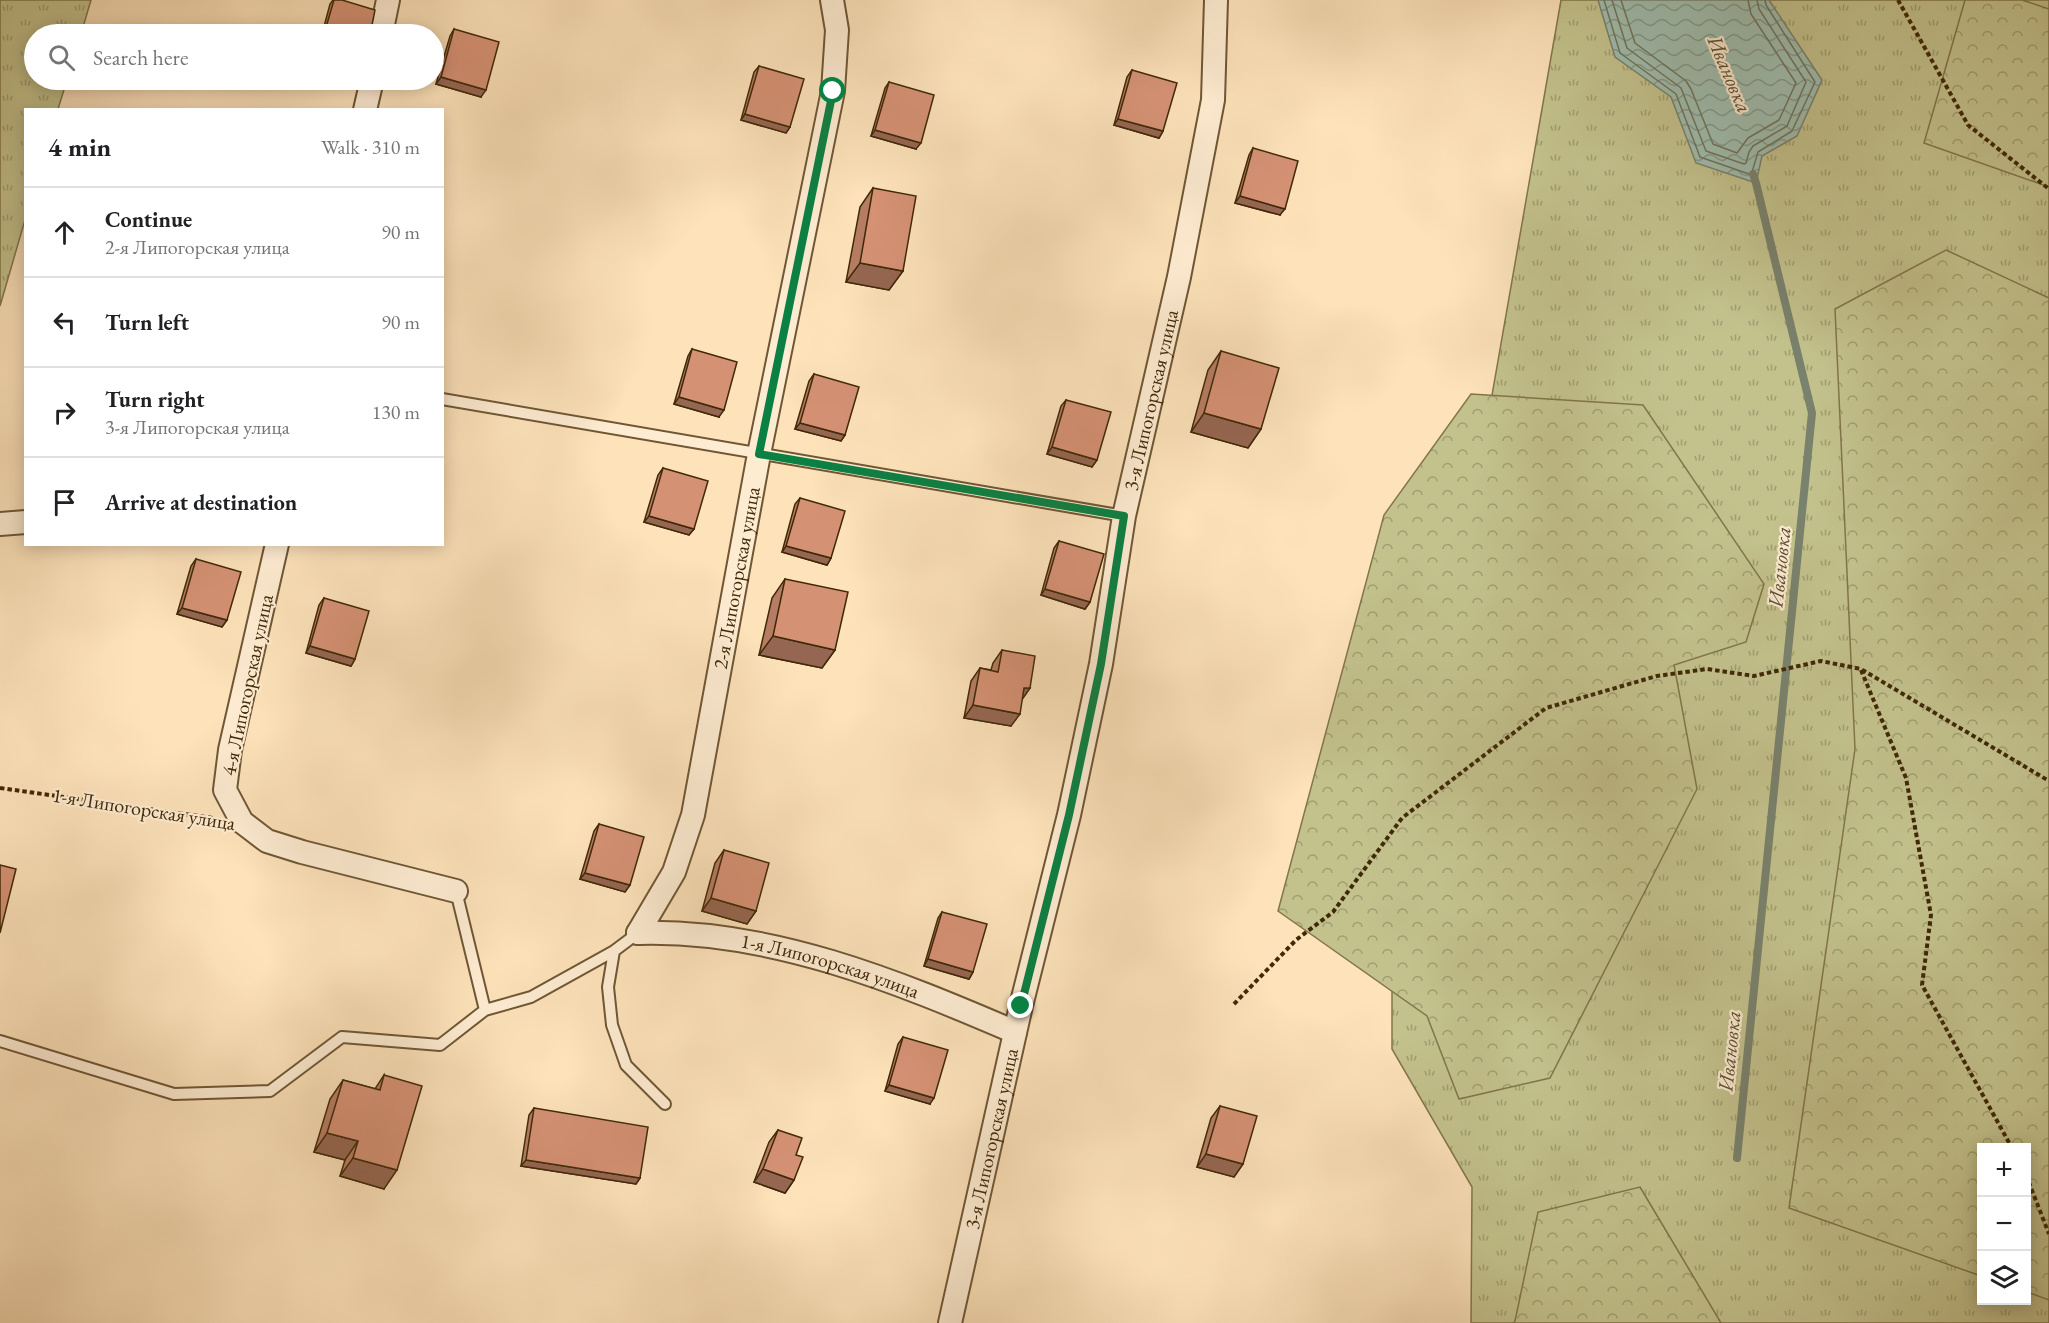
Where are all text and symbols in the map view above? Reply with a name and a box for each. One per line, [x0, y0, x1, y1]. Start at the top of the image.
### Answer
search box [24, 24, 444, 90]
water label: Ивановка [1701, 31, 1758, 117]
icon: search [45, 41, 78, 74]
text: Search here [93, 43, 188, 72]
route start [819, 77, 845, 103]
text: 4 min [48, 130, 111, 164]
text: Walk · 310 m [321, 134, 420, 160]
text: Continue [105, 205, 192, 234]
icon: ahead [48, 216, 81, 249]
text: 90 m [381, 219, 420, 245]
text: 2-я Липогорская улица [105, 234, 290, 260]
icon: left [48, 306, 81, 339]
street label: 3-я Липогорская улица [1117, 307, 1184, 493]
text: Turn left [105, 308, 189, 337]
text: 90 m [381, 309, 420, 335]
text: Turn right [105, 385, 204, 414]
icon: right [48, 396, 81, 429]
text: 130 m [372, 399, 420, 425]
text: 3-я Липогорская улица [105, 414, 290, 440]
street label: 2-я Липогорская улица [707, 485, 766, 671]
icon: arrive [48, 486, 81, 519]
text: Arrive at destination [105, 488, 297, 517]
water label: Ивановка [1761, 525, 1797, 610]
street label: 4-я Липогорская улица [215, 592, 279, 778]
street label: 1-я Липогорская улица [51, 782, 237, 836]
street label: 1-я Липогорская улица [739, 928, 923, 1004]
route end [1007, 992, 1033, 1018]
water label: Ивановка [1711, 1009, 1747, 1094]
street label: 3-я Липогорская улица [958, 1045, 1024, 1232]
map controls [1977, 1143, 2031, 1305]
button: + [1977, 1143, 2031, 1197]
button: − [1977, 1197, 2031, 1251]
button: layers [1977, 1251, 2031, 1305]

